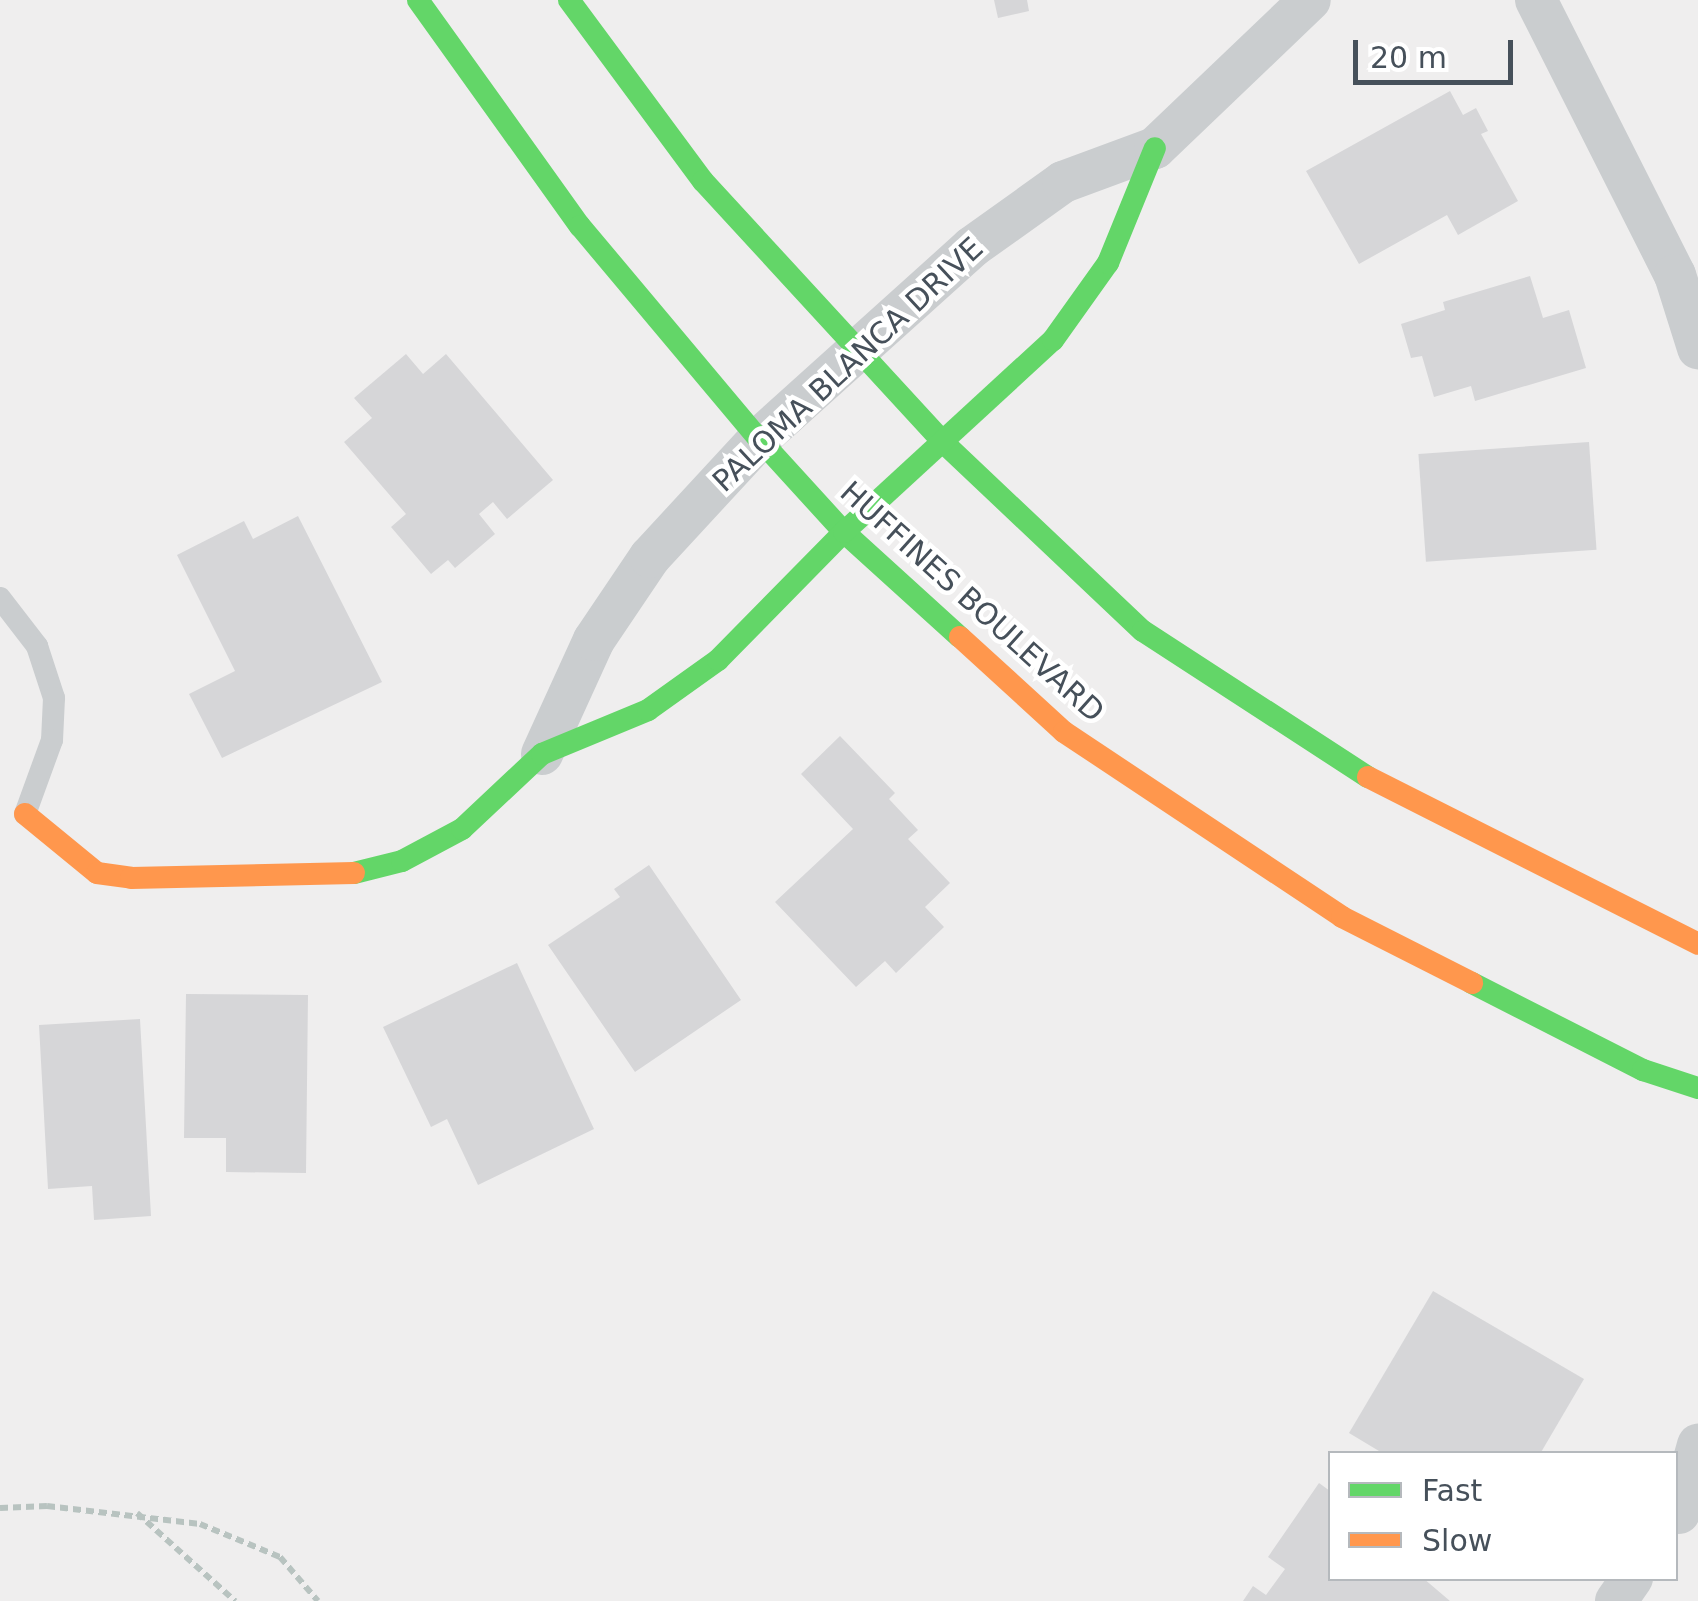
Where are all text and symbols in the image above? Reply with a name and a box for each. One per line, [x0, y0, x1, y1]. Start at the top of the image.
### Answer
scale bar [1358, 20, 1518, 82]
text: 20 m [1370, 40, 1447, 75]
street label: PALOMA BLANCA DRIVE [705, 230, 991, 500]
street label: HUFFINES BOULEVARD [833, 474, 1111, 730]
legend [1328, 1451, 1678, 1581]
text: Fast [1422, 1473, 1482, 1508]
text: Slow [1422, 1523, 1492, 1558]

